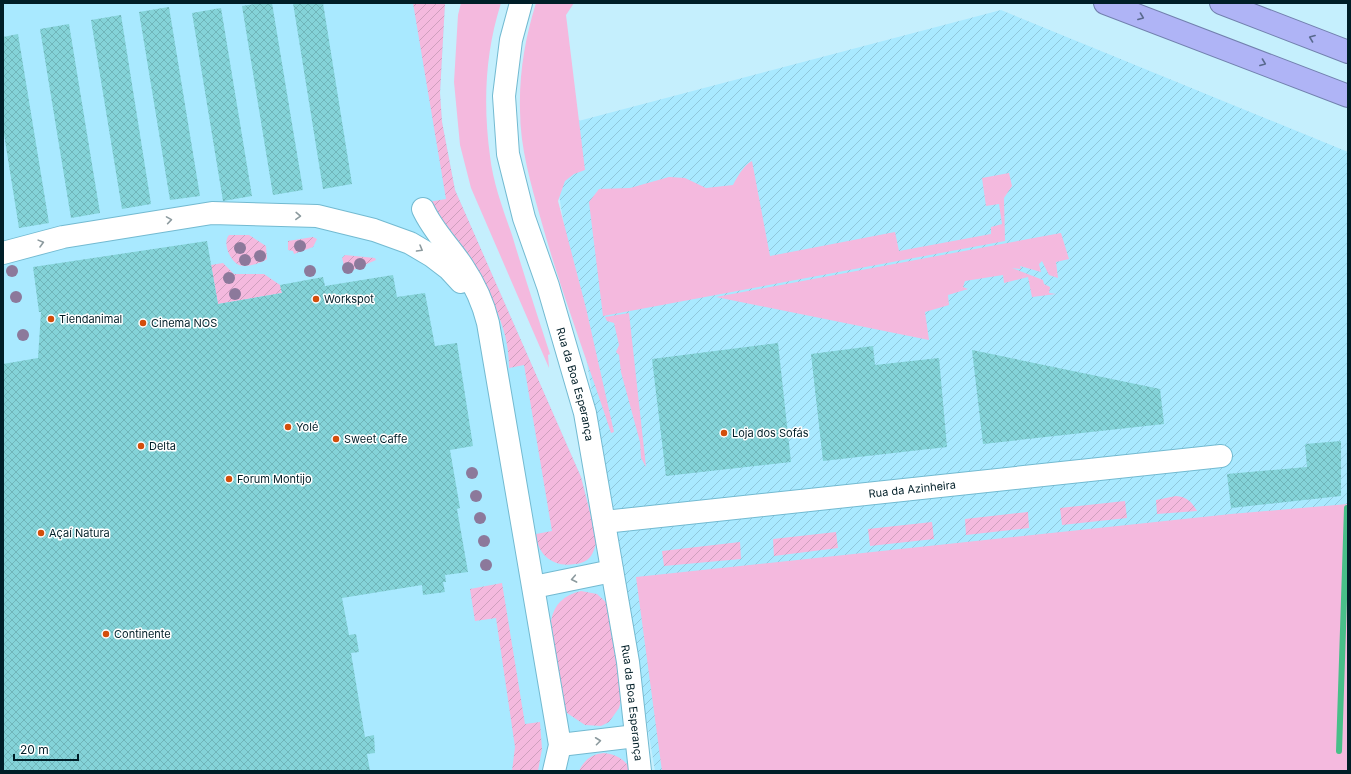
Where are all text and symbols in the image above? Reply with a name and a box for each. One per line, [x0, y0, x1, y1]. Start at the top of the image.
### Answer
one-way arrow [1138, 12, 1145, 20]
one-way arrow [1308, 34, 1315, 42]
one-way arrow [1259, 59, 1266, 67]
one-way arrow [295, 211, 301, 220]
one-way arrow [165, 216, 172, 225]
one-way arrow [37, 239, 44, 247]
one-way arrow [416, 245, 423, 252]
place label: Workspot [324, 292, 374, 306]
marker: Workspot [311, 294, 321, 304]
place label: Tiendanimal [59, 312, 122, 326]
marker: Tiendanimal [46, 314, 56, 324]
place label: Cinema NOS [151, 316, 217, 330]
marker: Cinema NOS [138, 318, 148, 328]
street label: Rua da Boa Esperança [553, 326, 597, 442]
place label: Yolé [296, 420, 318, 434]
marker: Yolé [283, 422, 293, 432]
place label: Loja dos Sofás [732, 426, 809, 440]
marker: Loja dos Sofás [719, 428, 729, 438]
place label: Sweet Caffe [344, 432, 407, 446]
marker: Sweet Caffe [331, 434, 341, 444]
place label: Delta [149, 439, 176, 453]
marker: Delta [136, 441, 146, 451]
place label: Forum Montijo [237, 472, 312, 486]
marker: Forum Montijo [224, 474, 234, 484]
street label: Rua da Azinheira [868, 477, 957, 501]
place label: Açaí Natura [49, 526, 110, 540]
marker: Açaí Natura [36, 528, 46, 538]
one-way arrow [571, 574, 577, 583]
place label: Continente [114, 627, 171, 641]
marker: Continente [101, 629, 111, 639]
street label: Rua da Boa Esperança [618, 644, 646, 762]
scale bar [14, 736, 78, 762]
one-way arrow [595, 736, 601, 745]
text: 20 m [20, 742, 49, 757]

